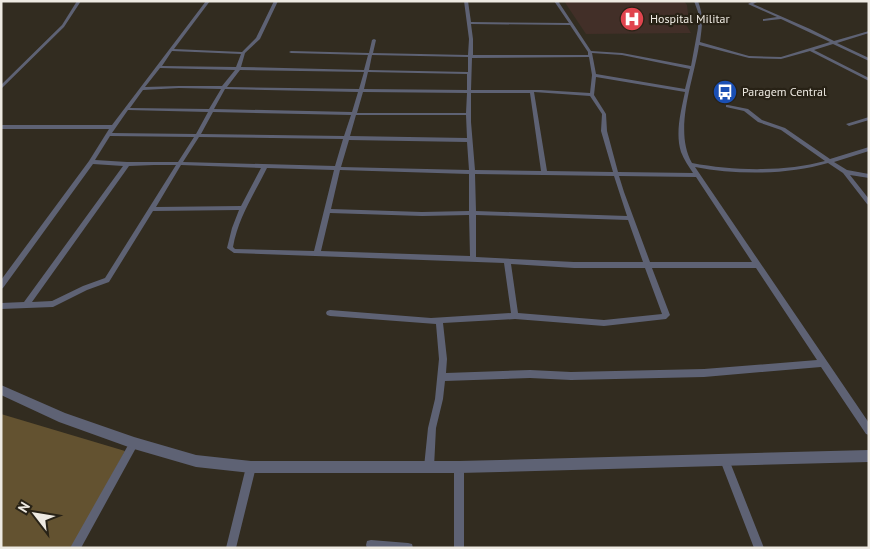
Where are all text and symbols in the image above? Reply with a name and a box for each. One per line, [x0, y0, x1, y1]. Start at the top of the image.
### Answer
hospital icon: Hospital Militar [619, 6, 645, 32]
place label: Hospital Militar [650, 11, 730, 26]
bus stop icon: Paragem Central [712, 79, 738, 105]
place label: Paragem Central [742, 84, 827, 99]
north arrow [10, 489, 60, 539]
text: N [14, 499, 34, 516]

